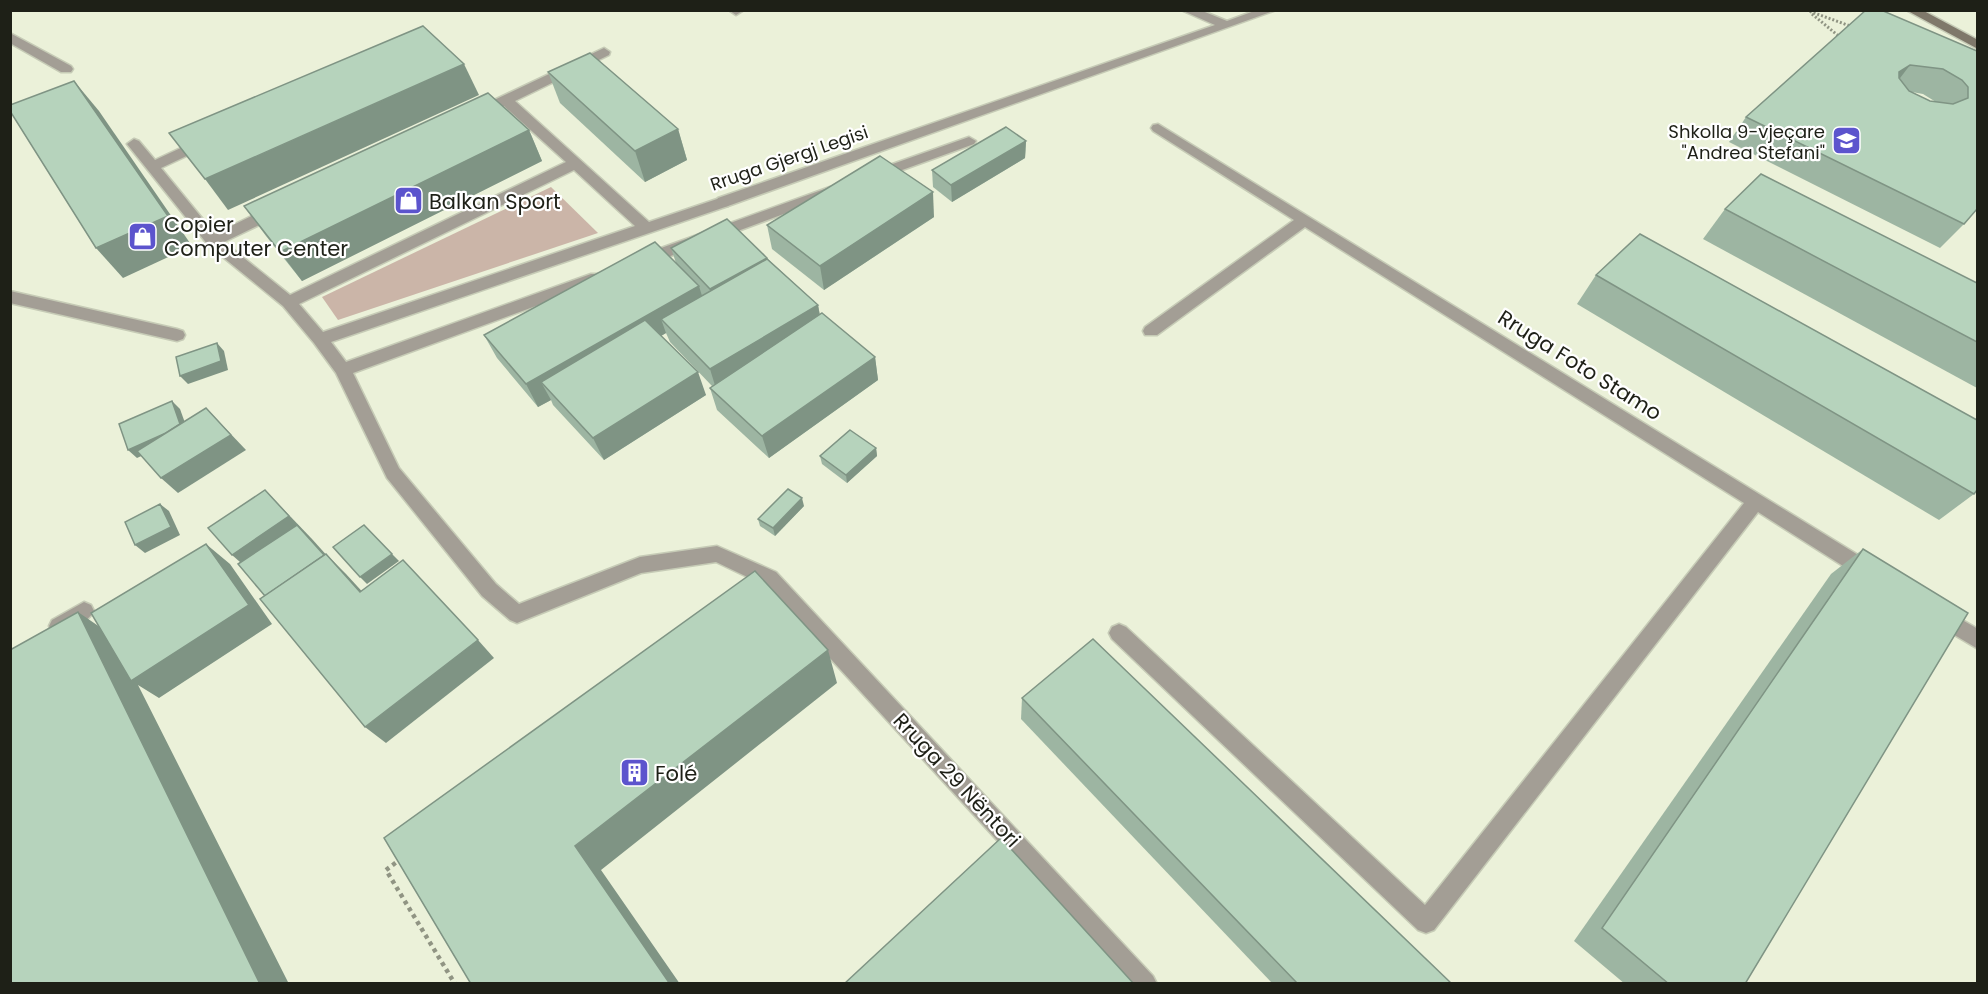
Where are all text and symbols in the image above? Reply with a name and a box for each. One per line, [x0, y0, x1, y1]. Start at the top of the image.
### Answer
street label: Rruga Gjergj Legisi [707, 119, 871, 197]
place label: Shkolla 9-vjeçare "Andrea Stefani" [1668, 119, 1825, 165]
school or university icon: Shkolla 9-vjeçare "Andrea Stefani" [1830, 125, 1862, 157]
shop icon: Balkan Sport [392, 185, 424, 217]
place label: Balkan Sport [429, 187, 561, 216]
place label: Copier Computer Center [164, 210, 348, 263]
shop icon: Copier Computer Center [127, 220, 159, 252]
street label: Rruga Foto Stamo [1493, 303, 1667, 427]
street label: Rruga 29 Nëntori [887, 706, 1027, 854]
building icon: Folé [618, 757, 650, 789]
place label: Folé [655, 759, 697, 788]

